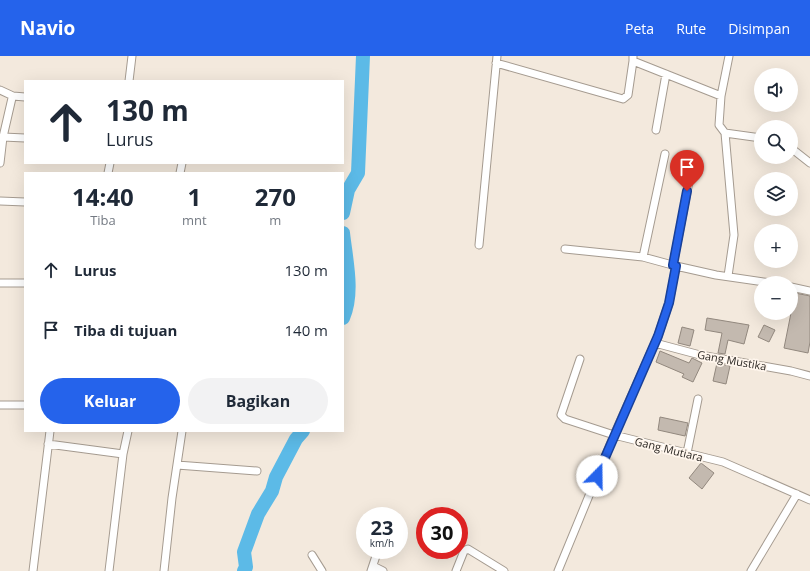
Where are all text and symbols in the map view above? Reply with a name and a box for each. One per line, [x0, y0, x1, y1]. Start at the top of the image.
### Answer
text: Navio [20, 15, 75, 41]
text: Peta [625, 19, 654, 38]
text: Rute [676, 19, 706, 38]
text: Disimpan [728, 19, 790, 38]
map controls [754, 68, 798, 320]
button: sound [754, 68, 798, 112]
text: 130 m [106, 91, 189, 129]
icon: ahead [40, 96, 92, 148]
button: search [754, 120, 798, 164]
text: Lurus [106, 127, 153, 151]
pin [670, 150, 704, 191]
icon: arrive [676, 156, 698, 178]
button: layers [754, 172, 798, 216]
text: 14:40 [72, 180, 134, 213]
text: 1 [187, 180, 201, 213]
text: 270 [255, 180, 296, 213]
text: Tiba [90, 211, 116, 229]
text: mnt [182, 211, 207, 229]
text: m [269, 211, 281, 229]
button: + [754, 224, 798, 268]
icon: ahead [40, 259, 62, 281]
text: Lurus [74, 260, 116, 280]
text: 130 m [284, 260, 328, 280]
button: − [754, 276, 798, 320]
icon: arrive [40, 319, 62, 341]
text: Tiba di tujuan [74, 320, 177, 340]
text: 140 m [284, 320, 328, 340]
street label: Gang Mustika [696, 347, 768, 373]
button: Keluar [40, 378, 180, 424]
button: Bagikan [188, 378, 328, 424]
street label: Gang Mutiara [633, 433, 705, 465]
position arrow [576, 455, 618, 497]
speed limit sign: 30 [416, 507, 468, 559]
text: 23 [371, 514, 393, 541]
text: km/h [370, 536, 394, 550]

